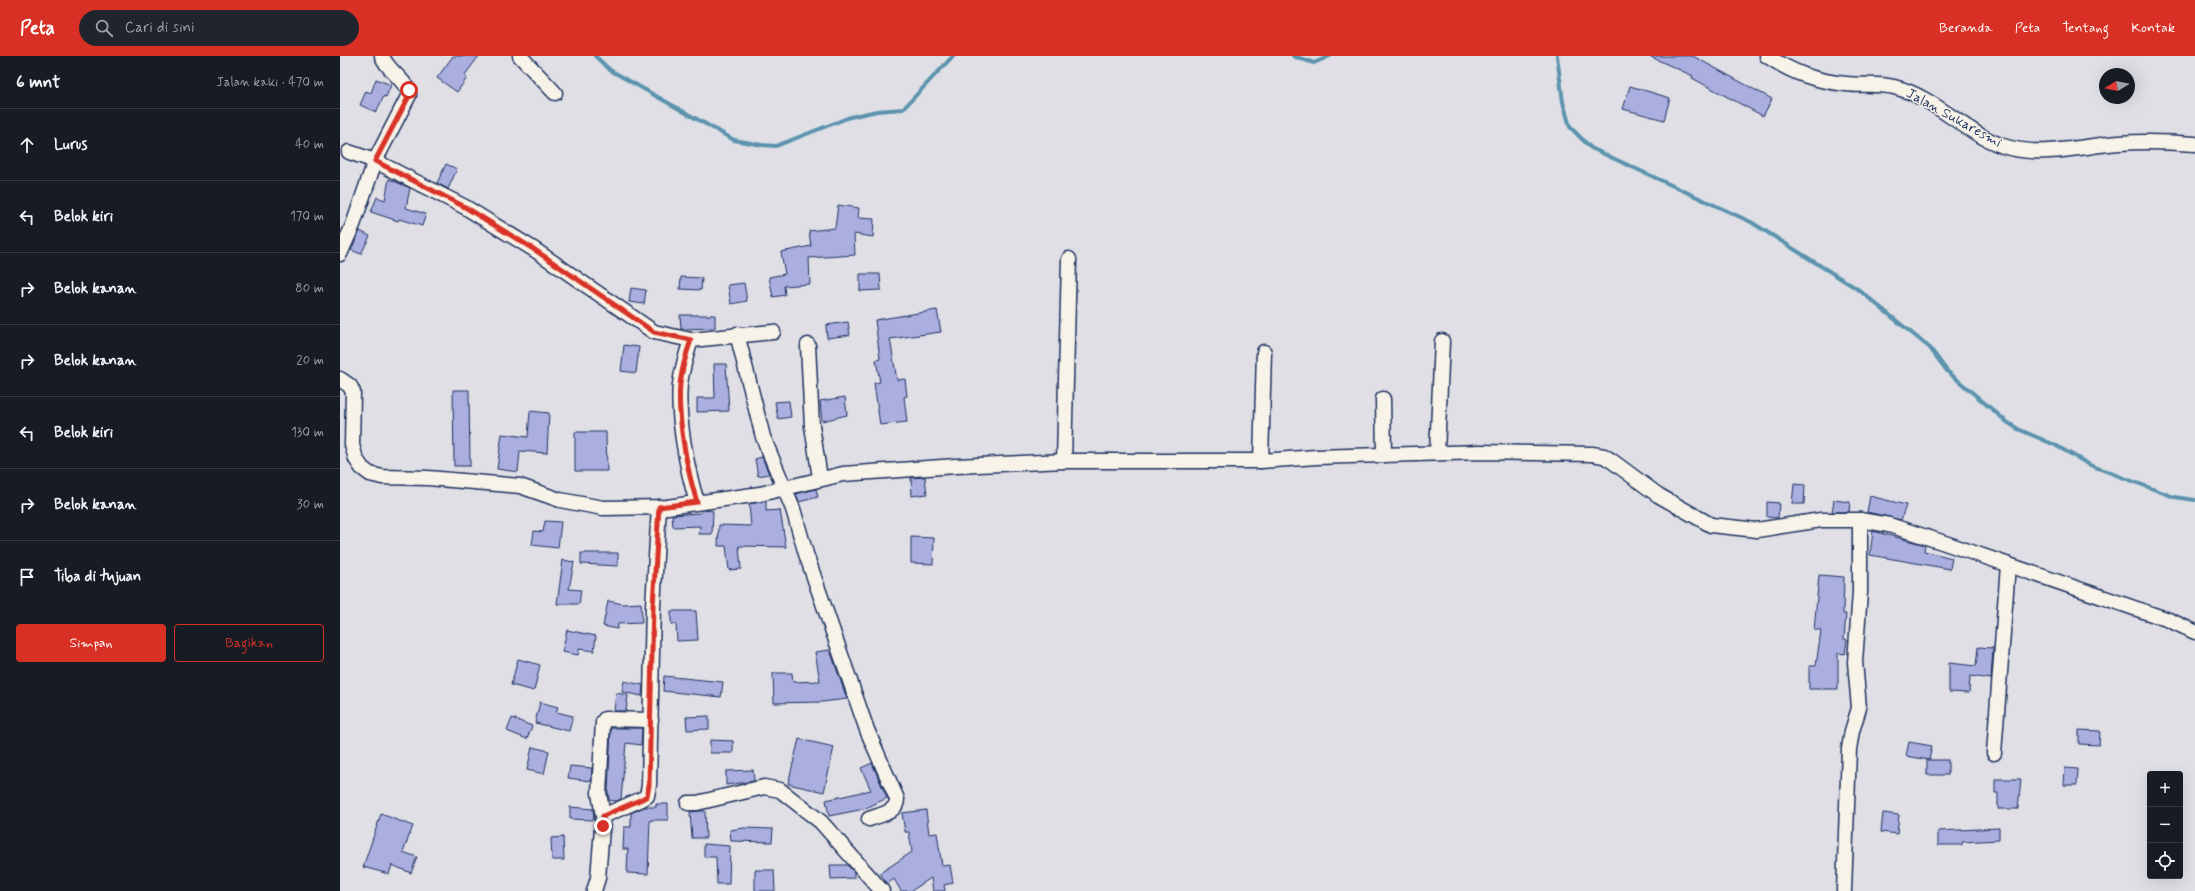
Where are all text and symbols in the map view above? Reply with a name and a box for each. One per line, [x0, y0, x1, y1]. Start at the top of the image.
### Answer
search box [79, 10, 359, 46]
text: Peta [20, 16, 55, 41]
icon: search [93, 17, 115, 39]
text: Cari di sini [125, 18, 195, 38]
text: Beranda [1939, 19, 1993, 37]
text: Peta [2015, 19, 2040, 37]
text: Tentang [2062, 19, 2109, 37]
text: Kontak [2131, 19, 2175, 37]
north arrow [2099, 68, 2135, 104]
text: 6 mnt [16, 71, 60, 93]
text: Jalan kaki · 470 m [216, 74, 324, 91]
route start [400, 81, 418, 99]
street label: Jalan Sukaresmi [1903, 84, 2005, 152]
icon: ahead [16, 134, 38, 156]
text: Lurus [54, 135, 87, 155]
text: 40 m [295, 136, 324, 153]
icon: left [16, 206, 38, 228]
text: Belok kiri [54, 207, 113, 227]
text: 170 m [290, 208, 324, 225]
icon: right [16, 278, 38, 300]
text: Belok kanan [54, 279, 137, 299]
text: 80 m [295, 280, 324, 297]
icon: right [16, 350, 38, 372]
text: Belok kanan [54, 351, 137, 371]
text: 20 m [296, 352, 324, 369]
icon: left [16, 422, 38, 444]
text: Belok kiri [54, 423, 113, 443]
text: 130 m [291, 424, 324, 441]
icon: right [16, 494, 38, 516]
text: Belok kanan [54, 495, 137, 515]
text: 30 m [297, 496, 324, 513]
icon: arrive [16, 566, 38, 588]
text: Tiba di tujuan [54, 567, 141, 587]
button: Simpan [16, 624, 166, 662]
button: Bagikan [174, 624, 324, 662]
map controls [2147, 771, 2183, 879]
button: + [2147, 771, 2183, 807]
button: − [2147, 807, 2183, 843]
route end [594, 817, 612, 835]
button: locate [2147, 843, 2183, 879]

